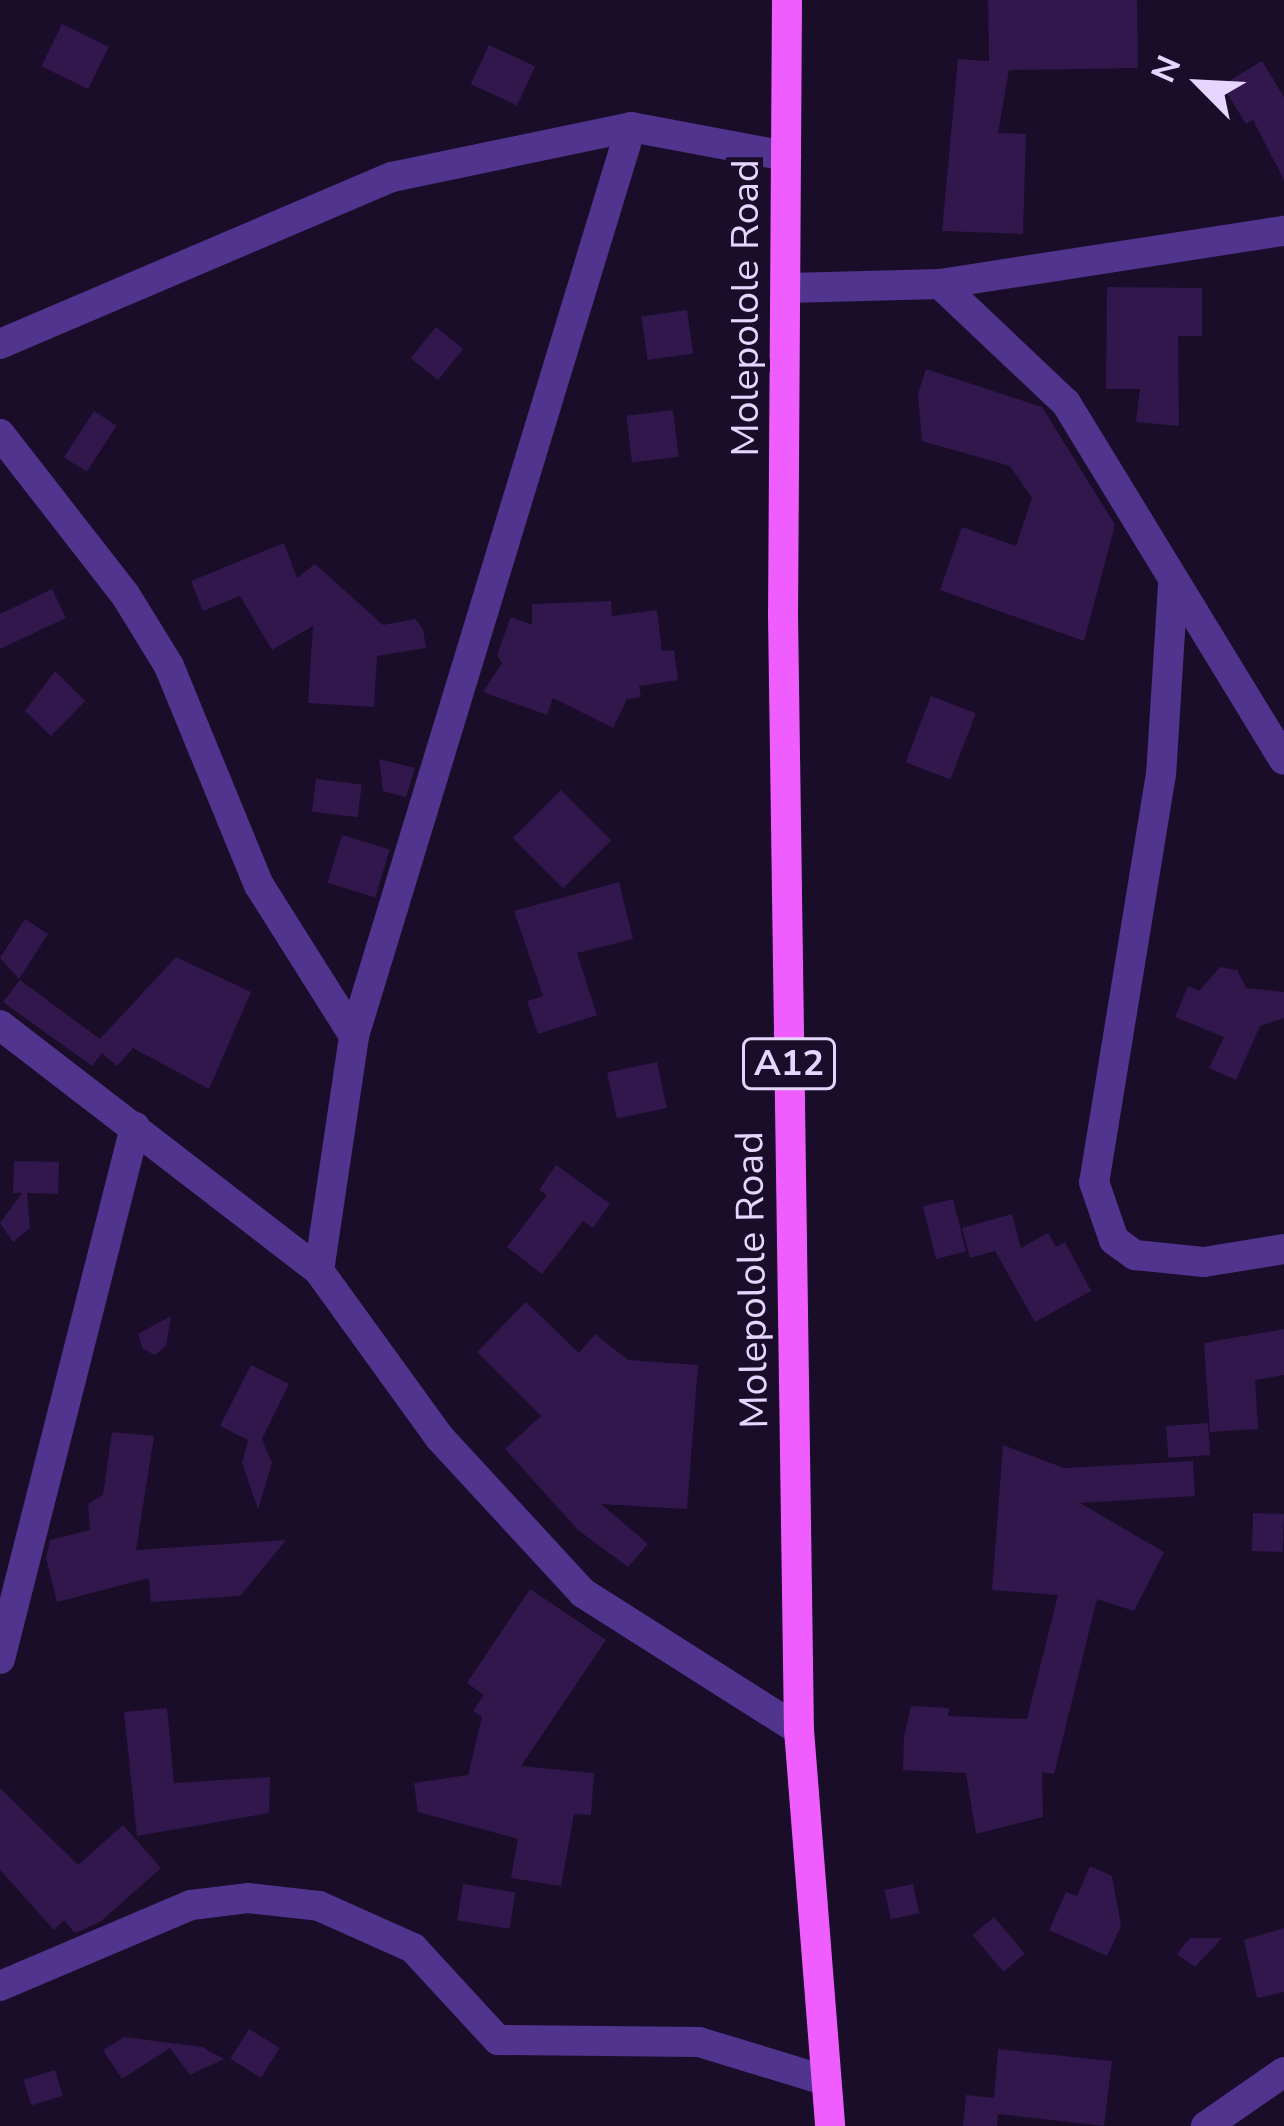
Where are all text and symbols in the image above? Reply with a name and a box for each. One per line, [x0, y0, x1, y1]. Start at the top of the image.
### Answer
north arrow [1140, 24, 1260, 144]
text: N [1141, 49, 1192, 90]
street label: Molepolole Road [723, 159, 769, 457]
road number: A12 [741, 1034, 837, 1094]
street label: Molepolole Road [727, 1131, 779, 1429]

